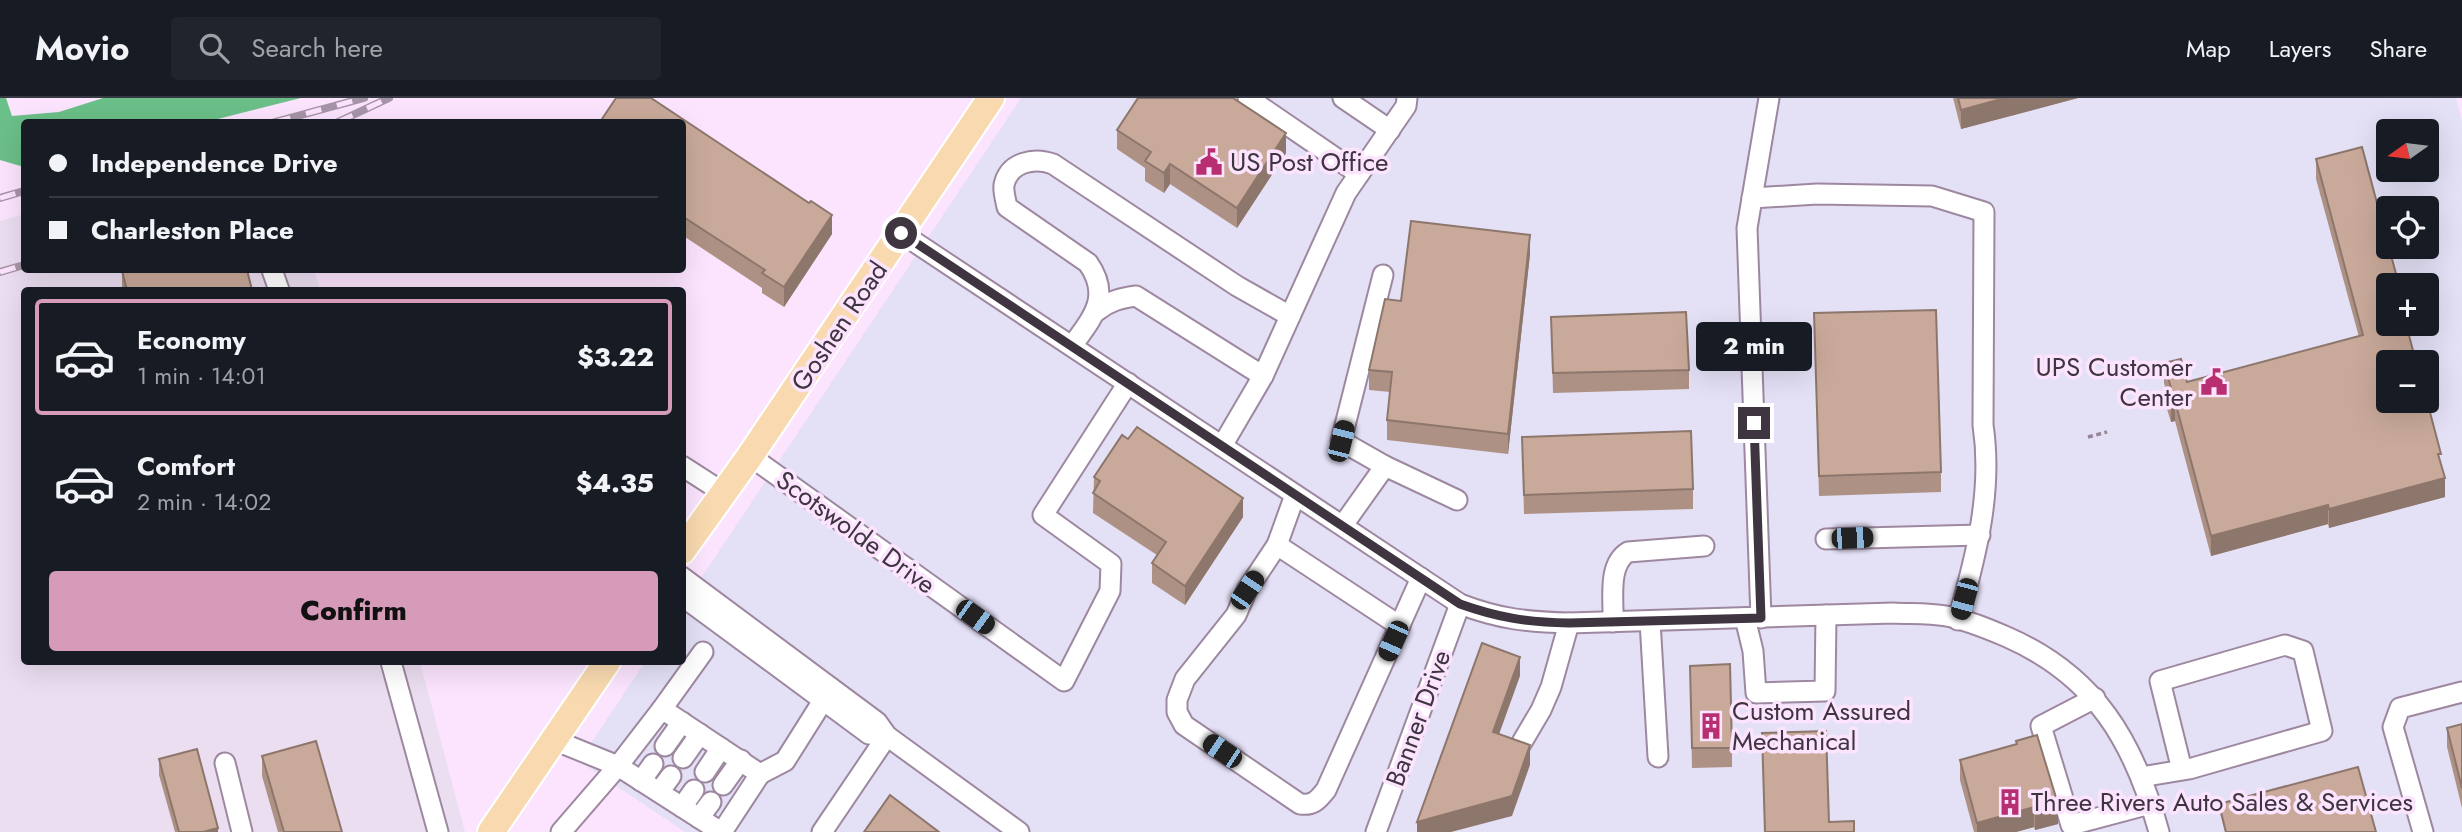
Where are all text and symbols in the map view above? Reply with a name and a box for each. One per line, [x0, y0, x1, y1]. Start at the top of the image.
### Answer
search box [171, 17, 661, 80]
text: Movio [35, 25, 129, 72]
icon: search [195, 29, 233, 67]
text: Search here [251, 29, 383, 67]
text: Map [2186, 31, 2231, 66]
text: Layers [2269, 31, 2331, 66]
text: Share [2369, 31, 2427, 66]
north arrow [2376, 119, 2440, 182]
map controls [2376, 119, 2439, 413]
place label: US Post Office [1230, 143, 1389, 181]
text: Independence Drive [91, 144, 338, 182]
public building icon: US Post Office [1194, 147, 1224, 177]
button: locate [2376, 196, 2439, 259]
text: Charleston Place [91, 211, 294, 249]
route start [885, 217, 917, 249]
street label: Goshen Road [781, 253, 897, 399]
button: + [2376, 273, 2439, 336]
text: Economy [137, 321, 246, 359]
callout: 2 min [1696, 322, 1812, 370]
icon: car [53, 326, 116, 389]
text: 2 min [1723, 329, 1785, 363]
text: $3.22 [577, 338, 654, 376]
place label: UPS Customer Center [2035, 348, 2193, 416]
button: − [2376, 350, 2439, 413]
text: 1 min · 14:01 [137, 359, 266, 393]
public building icon: UPS Customer Center [2199, 367, 2229, 397]
route end [1738, 407, 1770, 439]
car [1326, 418, 1357, 464]
text: Comfort [137, 447, 235, 485]
icon: car [53, 452, 116, 515]
street label: Scotswolde Drive [768, 461, 944, 603]
text: $4.35 [576, 464, 654, 502]
text: 2 min · 14:02 [137, 485, 271, 519]
car [1831, 527, 1874, 549]
car [1227, 567, 1268, 613]
button: Confirm [49, 571, 658, 651]
car [1949, 576, 1980, 622]
car [952, 596, 999, 638]
car [1375, 618, 1412, 664]
street label: Banner Drive [1376, 645, 1460, 791]
place label: Custom Assured Mechanical [1732, 692, 1911, 760]
building icon: Custom Assured Mechanical [1696, 711, 1726, 741]
car [1199, 731, 1246, 771]
place label: Three Rivers Auto Sales & Services [2031, 783, 2413, 821]
building icon: Three Rivers Auto Sales & Services [1995, 787, 2025, 817]

